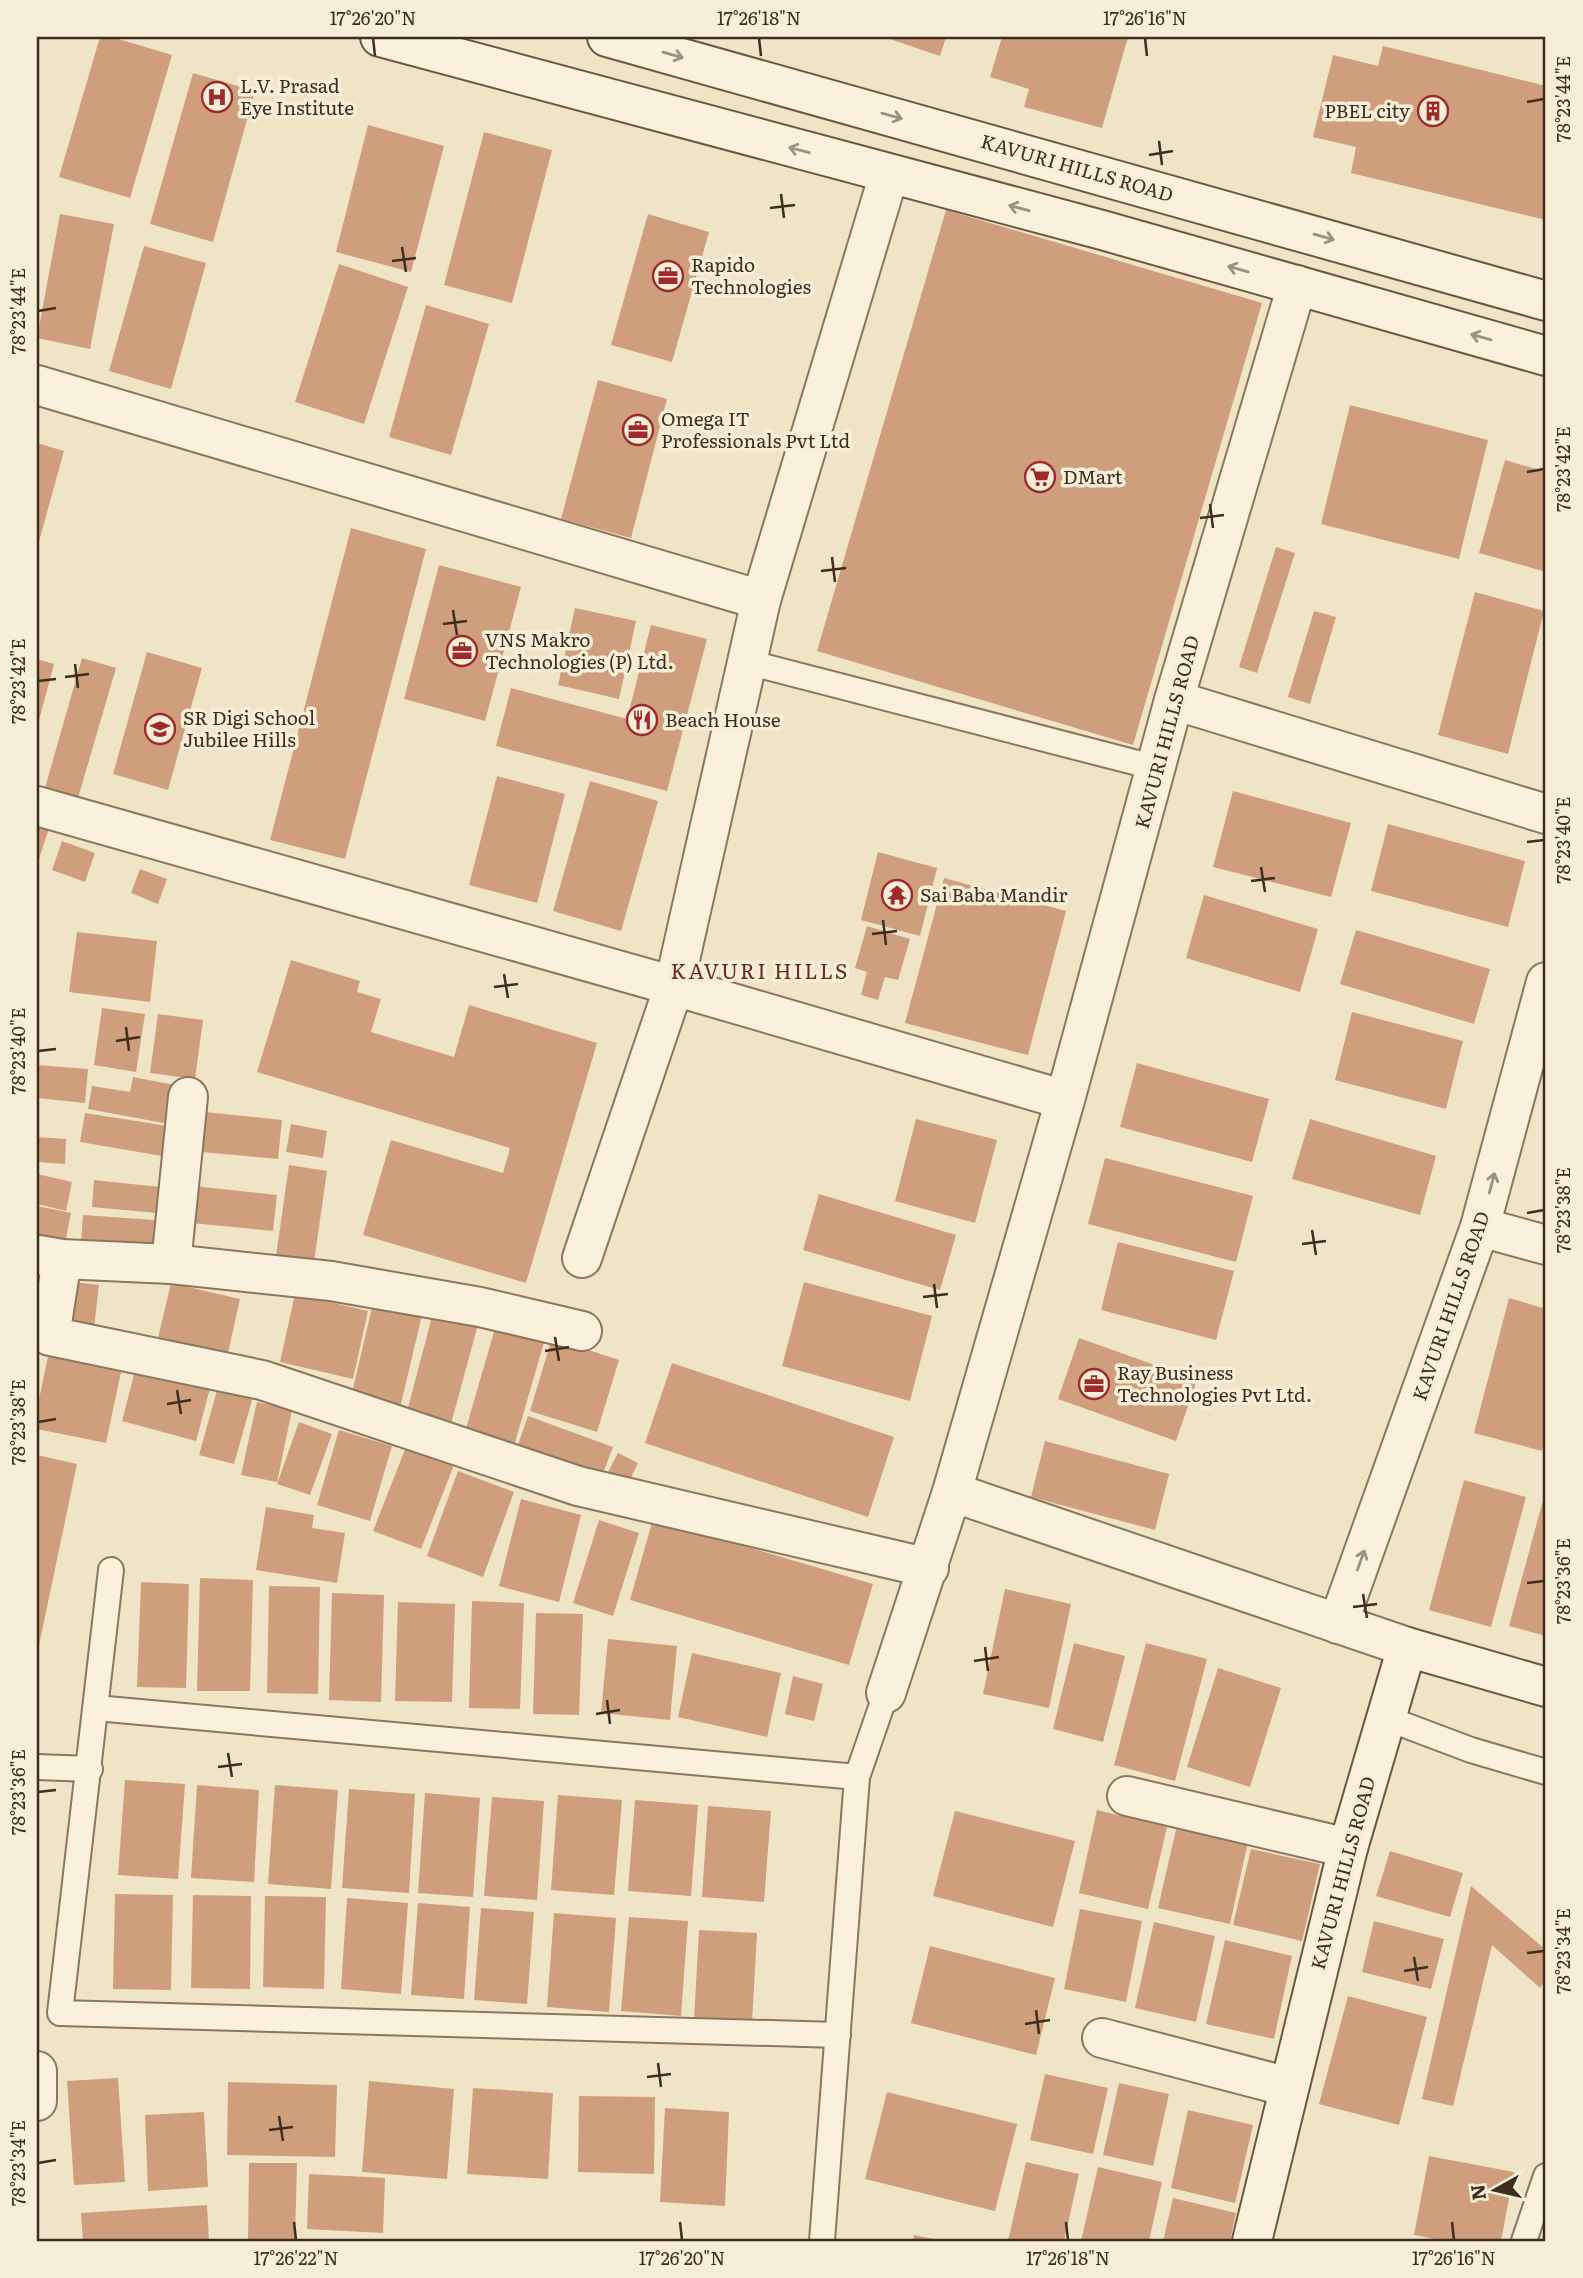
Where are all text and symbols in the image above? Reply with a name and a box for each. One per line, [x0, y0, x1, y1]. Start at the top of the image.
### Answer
text: 17°26'20"N [330, 4, 416, 31]
text: 17°26'18"N [717, 4, 801, 31]
text: 17°26'16"N [1103, 4, 1187, 31]
one-way arrow [661, 49, 684, 62]
text: 78°23'44"E [1549, 56, 1576, 142]
place label: L.V. Prasad Eye Institute [240, 71, 354, 121]
hospital icon: L.V. Prasad Eye Institute [200, 80, 234, 114]
building icon: PBEL city [1416, 94, 1450, 128]
place label: PBEL city [1324, 96, 1410, 124]
one-way arrow [881, 111, 903, 124]
street label: KAVURI HILLS ROAD [978, 126, 1177, 208]
one-way arrow [788, 143, 811, 156]
one-way arrow [1008, 201, 1030, 214]
one-way arrow [1312, 231, 1334, 244]
place label: Rapido Technologies [691, 250, 811, 300]
office icon: Rapido Technologies [651, 259, 685, 293]
one-way arrow [1227, 261, 1249, 274]
text: 78°23'44"E [4, 268, 31, 354]
one-way arrow [1470, 330, 1492, 343]
place label: Omega IT Professionals Pvt Ltd [661, 404, 850, 454]
office icon: Omega IT Professionals Pvt Ltd [621, 413, 655, 447]
text: 78°23'42"E [1549, 426, 1576, 512]
supermarket icon: DMart [1023, 460, 1057, 494]
place label: DMart [1063, 462, 1123, 490]
place label: VNS Makro Technologies (P) Ltd. [485, 625, 674, 675]
street label: KAVURI HILLS ROAD [1127, 632, 1205, 831]
office icon: VNS Makro Technologies (P) Ltd. [445, 634, 479, 668]
text: 78°23'42"E [4, 638, 31, 724]
place label: SR Digi School Jubilee Hills [183, 703, 315, 753]
restaurant icon: Beach House [625, 703, 659, 737]
place label: Beach House [665, 705, 781, 733]
school or university icon: SR Digi School Jubilee Hills [143, 712, 177, 746]
text: 78°23'40"E [1549, 797, 1576, 883]
temple icon: Sai Baba Mandir [880, 878, 914, 912]
place label: Sai Baba Mandir [920, 880, 1067, 908]
district label: KAVURI HILLS [671, 954, 849, 985]
text: 78°23'40"E [4, 1008, 31, 1094]
text: 78°23'38"E [1549, 1167, 1576, 1253]
one-way arrow [1486, 1172, 1499, 1195]
street label: KAVURI HILLS ROAD [1404, 1207, 1496, 1404]
place label: Ray Business Technologies Pvt Ltd. [1117, 1358, 1312, 1408]
office icon: Ray Business Technologies Pvt Ltd. [1077, 1367, 1111, 1401]
text: 78°23'38"E [4, 1379, 31, 1465]
text: 78°23'36"E [1549, 1538, 1576, 1624]
one-way arrow [1356, 1549, 1368, 1571]
text: 78°23'36"E [4, 1749, 31, 1835]
street label: KAVURI HILLS ROAD [1303, 1773, 1381, 1972]
text: 78°23'34"E [1549, 1908, 1576, 1994]
text: 78°23'34"E [4, 2120, 31, 2206]
north arrow [1460, 2156, 1530, 2226]
text: N [1462, 2183, 1492, 2202]
text: 17°26'22"N [253, 2244, 339, 2271]
text: 17°26'20"N [639, 2244, 725, 2271]
text: 17°26'18"N [1026, 2244, 1110, 2271]
text: 17°26'16"N [1412, 2244, 1496, 2271]

